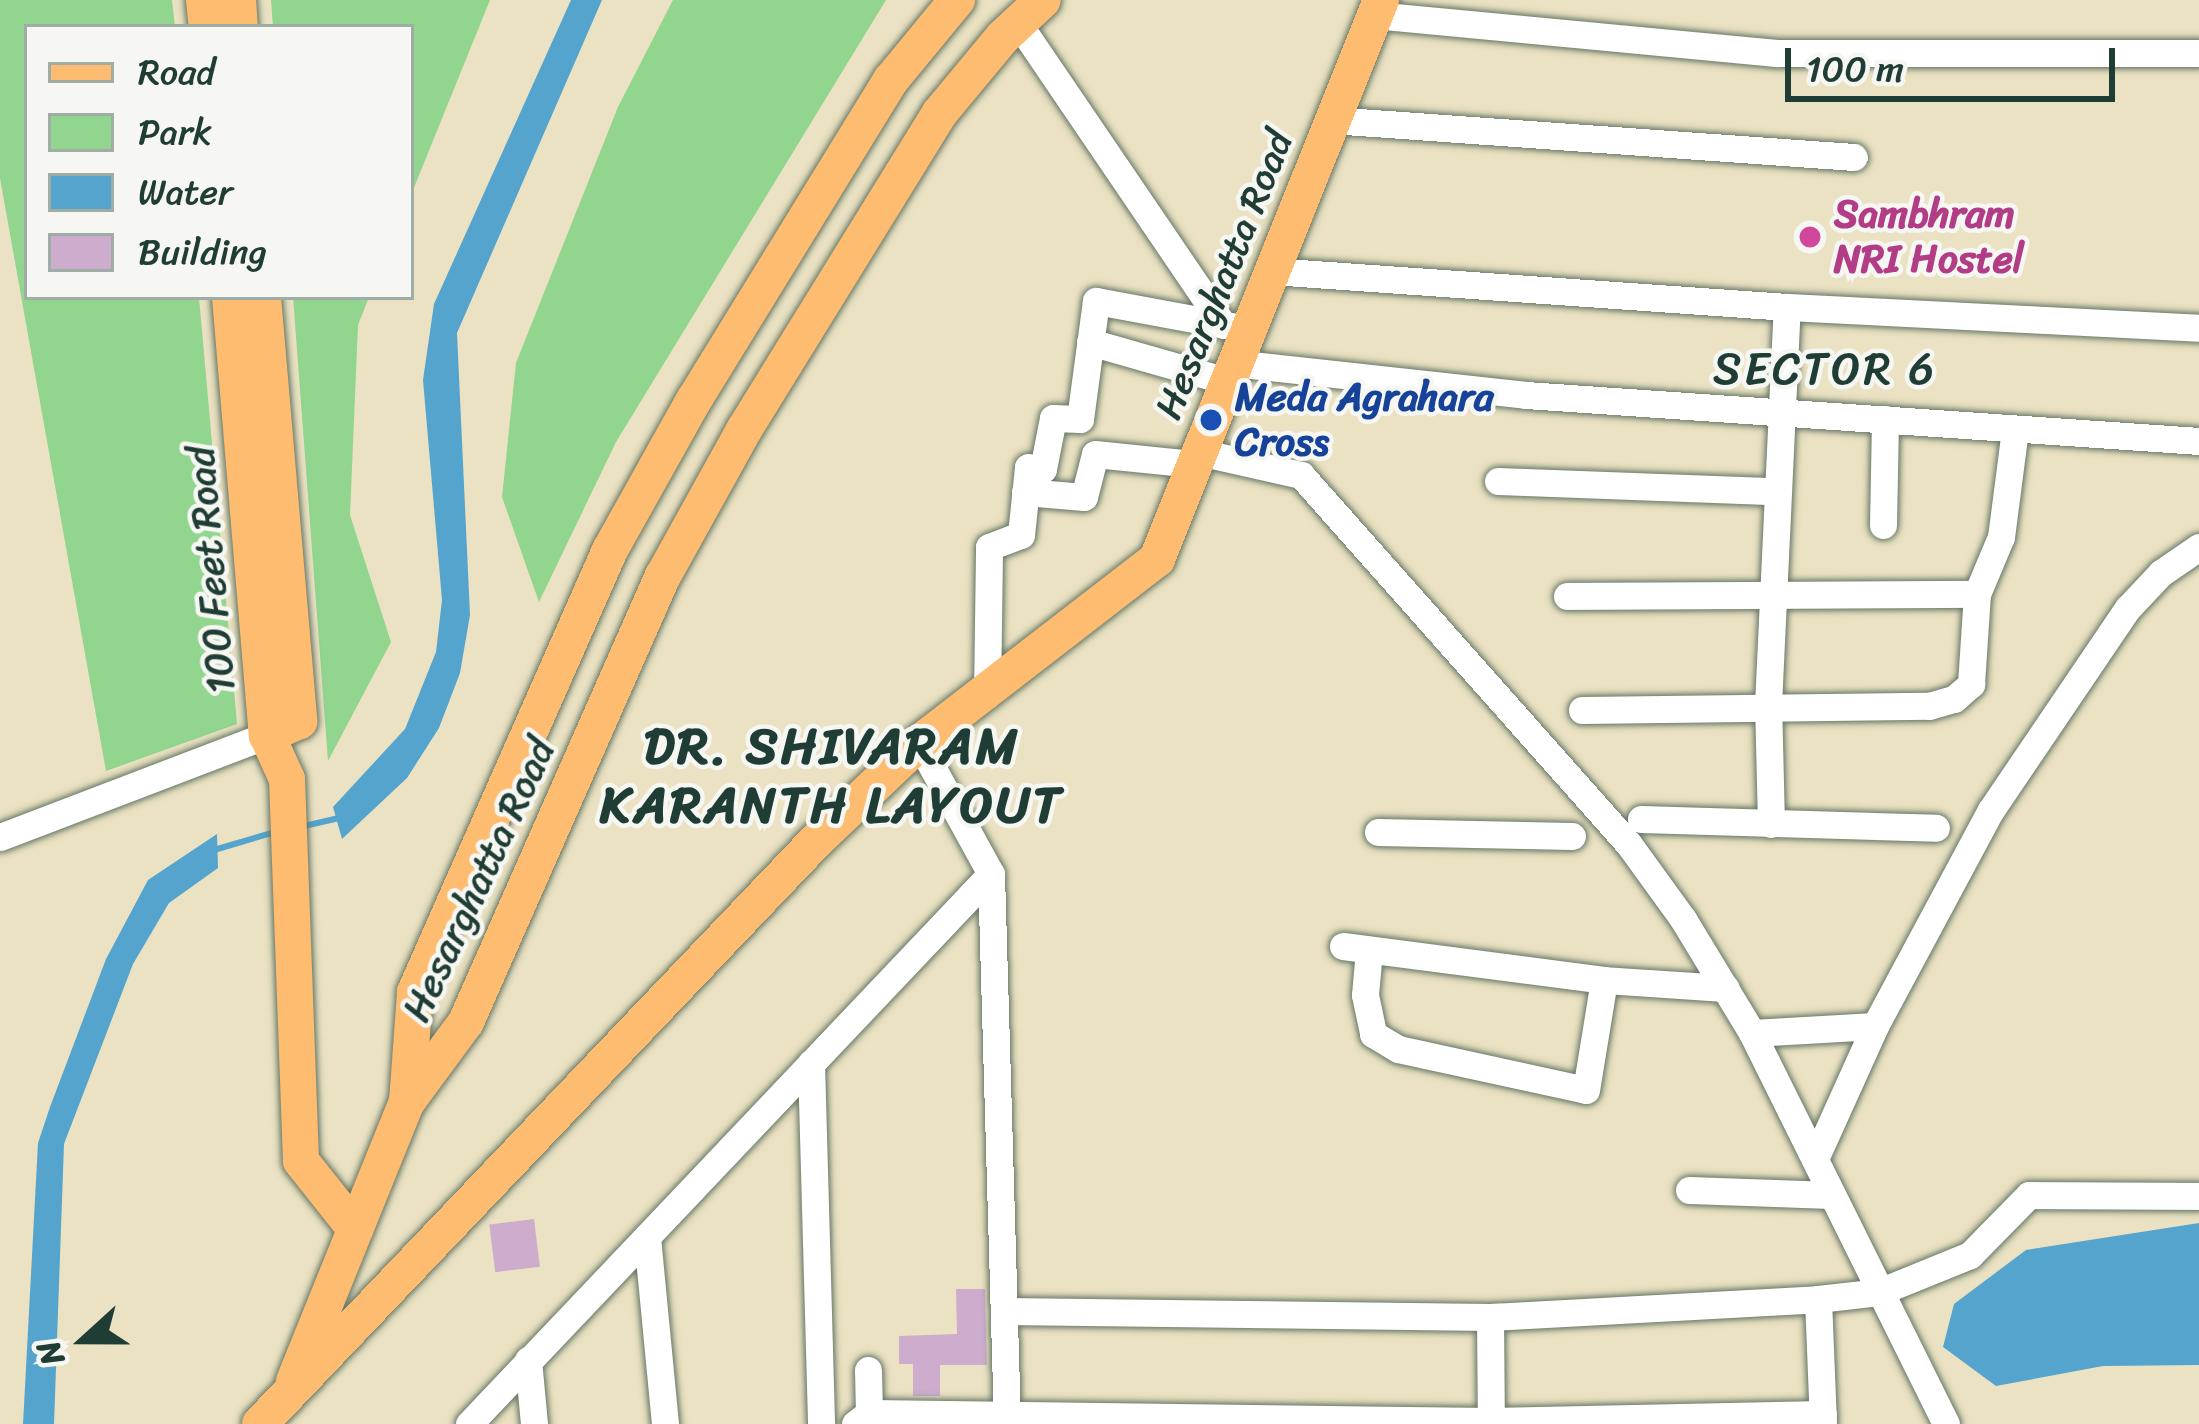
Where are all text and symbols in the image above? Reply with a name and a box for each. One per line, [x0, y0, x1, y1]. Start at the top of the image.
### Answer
legend [24, 24, 414, 300]
scale bar [1791, 24, 2121, 98]
text: 100 m [1806, 37, 1904, 101]
text: Road [138, 40, 215, 104]
text: Park [138, 100, 212, 164]
street label: Hesarghatta Road [1145, 124, 1303, 426]
text: Water [138, 160, 233, 224]
place label: Sambhram NRI Hostel [1834, 192, 2024, 283]
text: Building [138, 220, 267, 284]
marker: Sambhram NRI Hostel [1797, 224, 1823, 250]
district label: SECTOR 6 [1714, 343, 1936, 397]
place label: Meda Agrahara Cross [1235, 375, 1494, 466]
marker: Meda Agrahara Cross [1198, 407, 1224, 433]
street label: 100 Feet Road [177, 444, 245, 696]
district label: DR. SHIVARAM KARANTH LAYOUT [602, 716, 1062, 836]
street label: Hesarghatta Road [393, 731, 565, 1029]
north arrow [24, 1280, 144, 1400]
text: N [19, 1332, 82, 1374]

